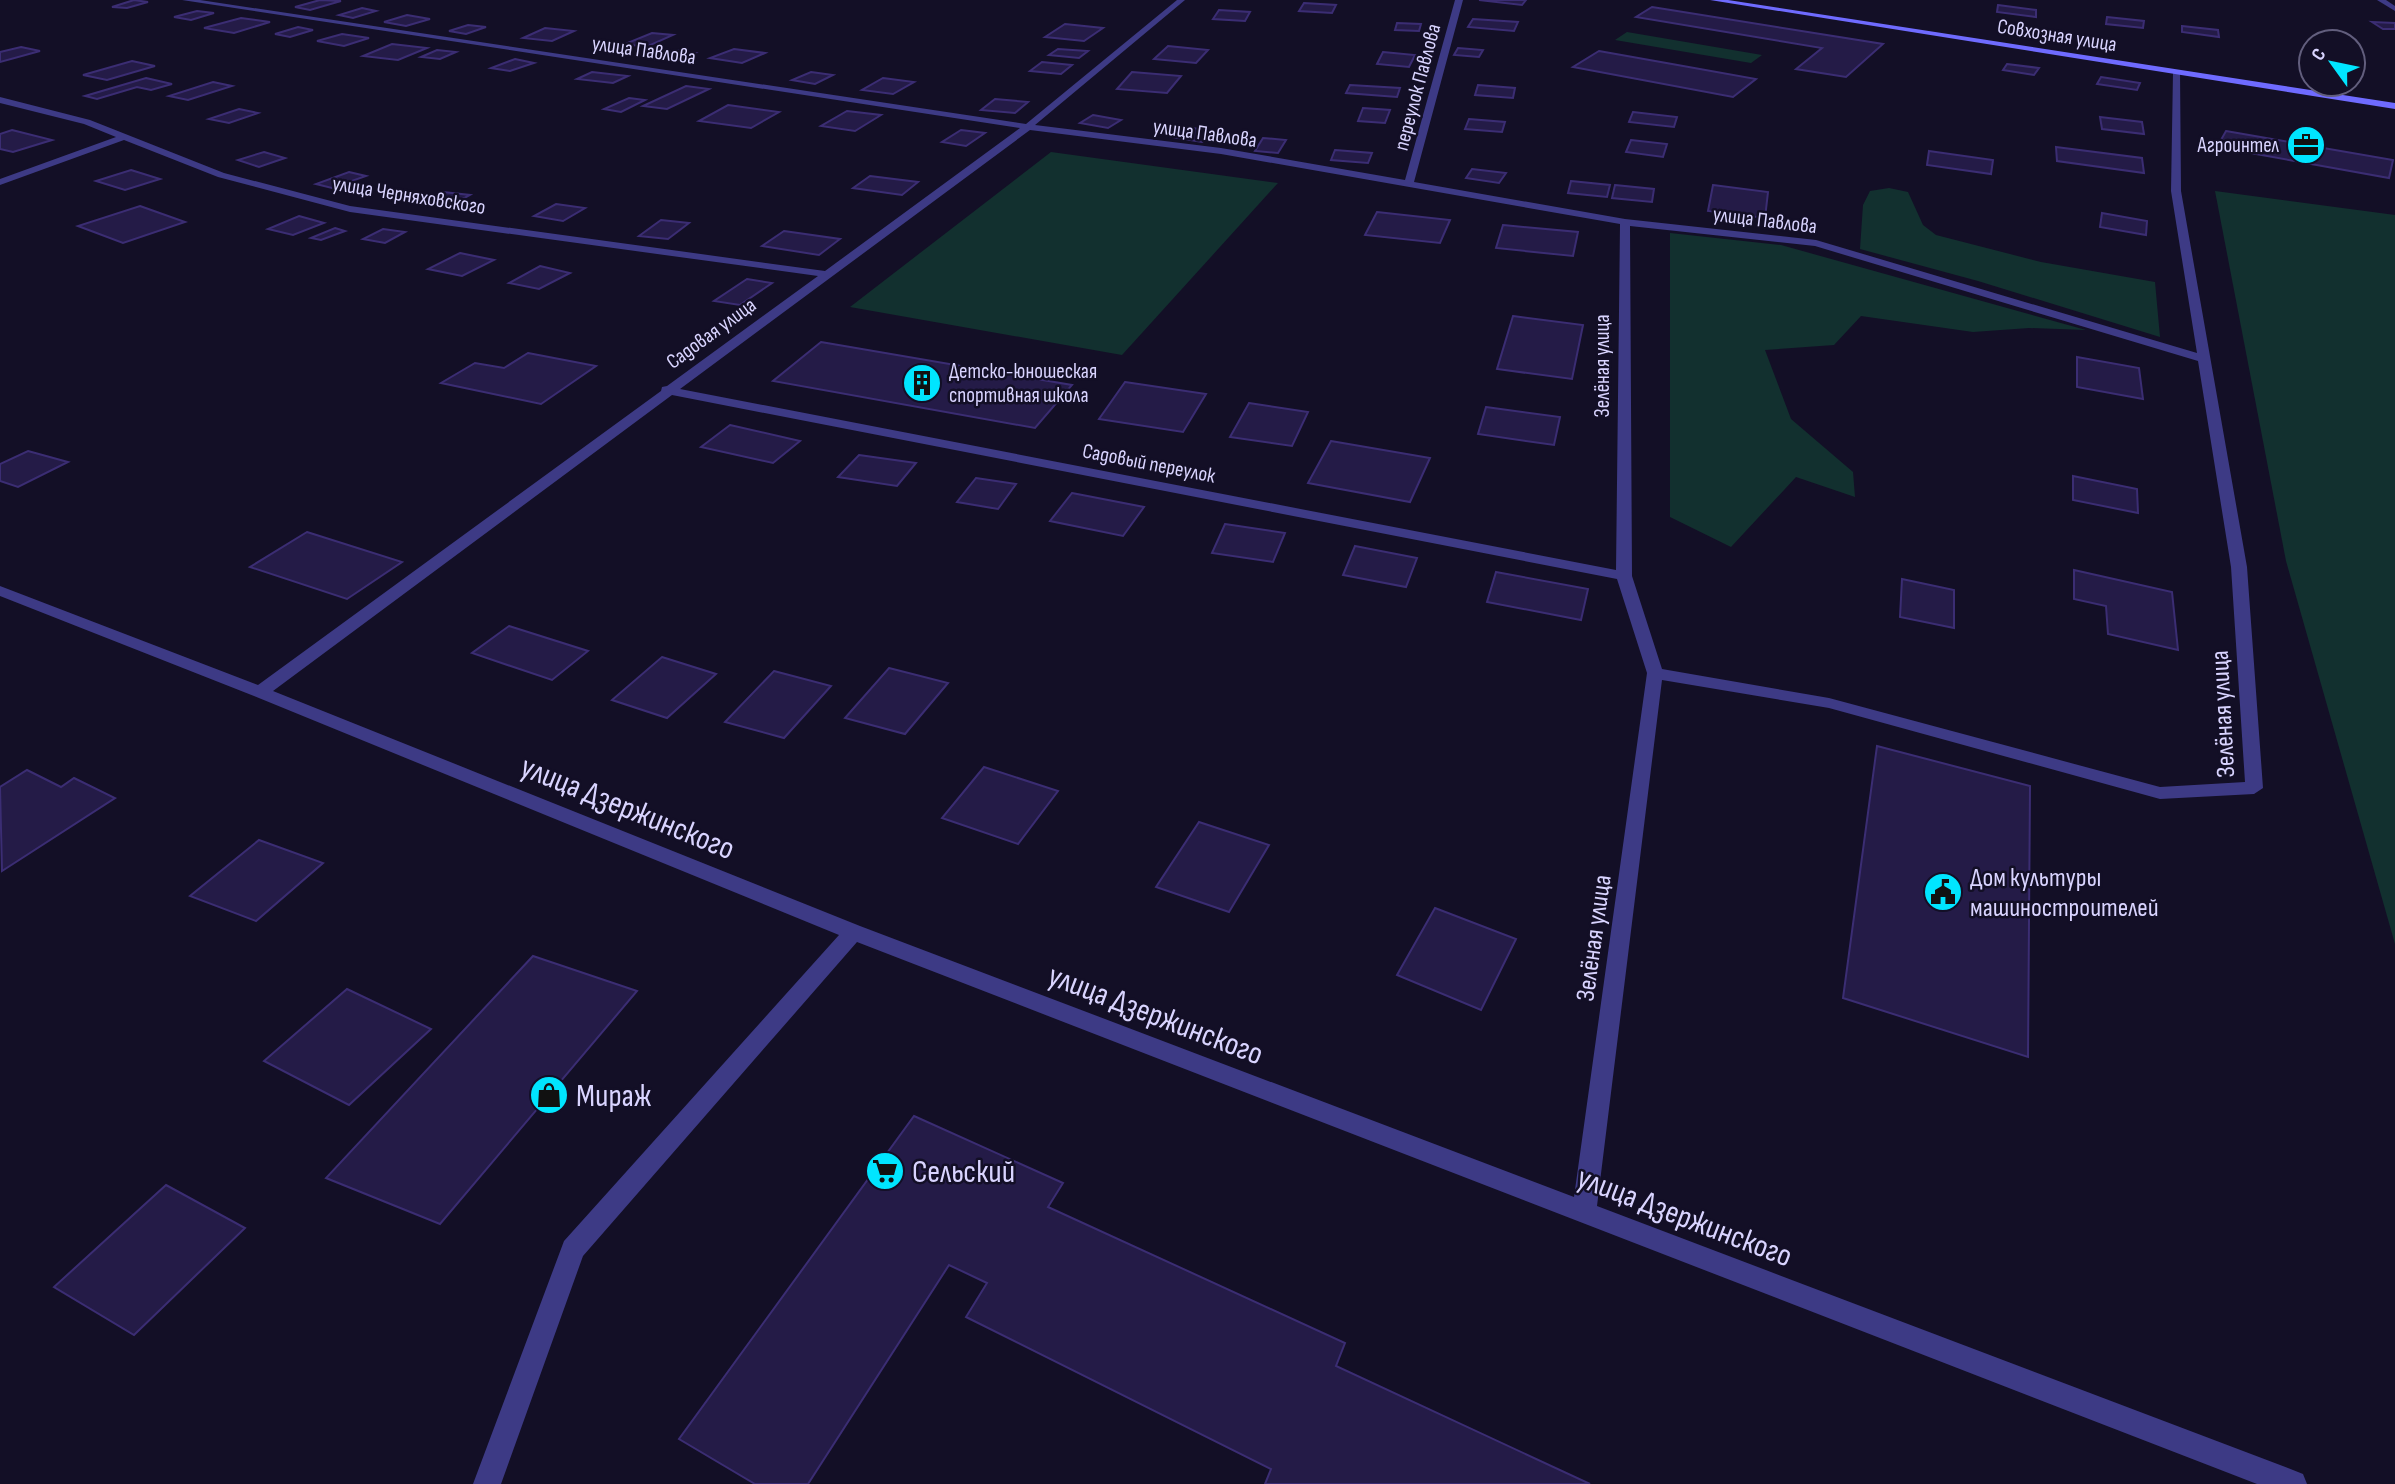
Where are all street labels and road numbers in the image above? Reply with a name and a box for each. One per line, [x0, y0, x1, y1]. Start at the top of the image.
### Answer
street label: Совхозная улица [1995, 14, 2118, 57]
street label: переулок Павлова [1389, 21, 1446, 153]
street label: улица Павлова [590, 31, 697, 70]
street label: улица Павлова [1151, 114, 1258, 153]
street label: улица Черняховского [330, 171, 487, 220]
street label: улица Павлова [1711, 202, 1818, 239]
street label: Садовая улица [662, 293, 761, 374]
street label: Зелёная улица [1590, 315, 1615, 417]
street label: Садовый переулок [1080, 438, 1217, 489]
street label: Зелёная улица [2205, 649, 2242, 778]
street label: улица Дзержинского [515, 748, 740, 869]
street label: Зелёная улица [1570, 873, 1619, 1003]
street label: улица Дзержинского [1042, 956, 1269, 1074]
street label: улица Дзержинского [1571, 1158, 1798, 1276]

